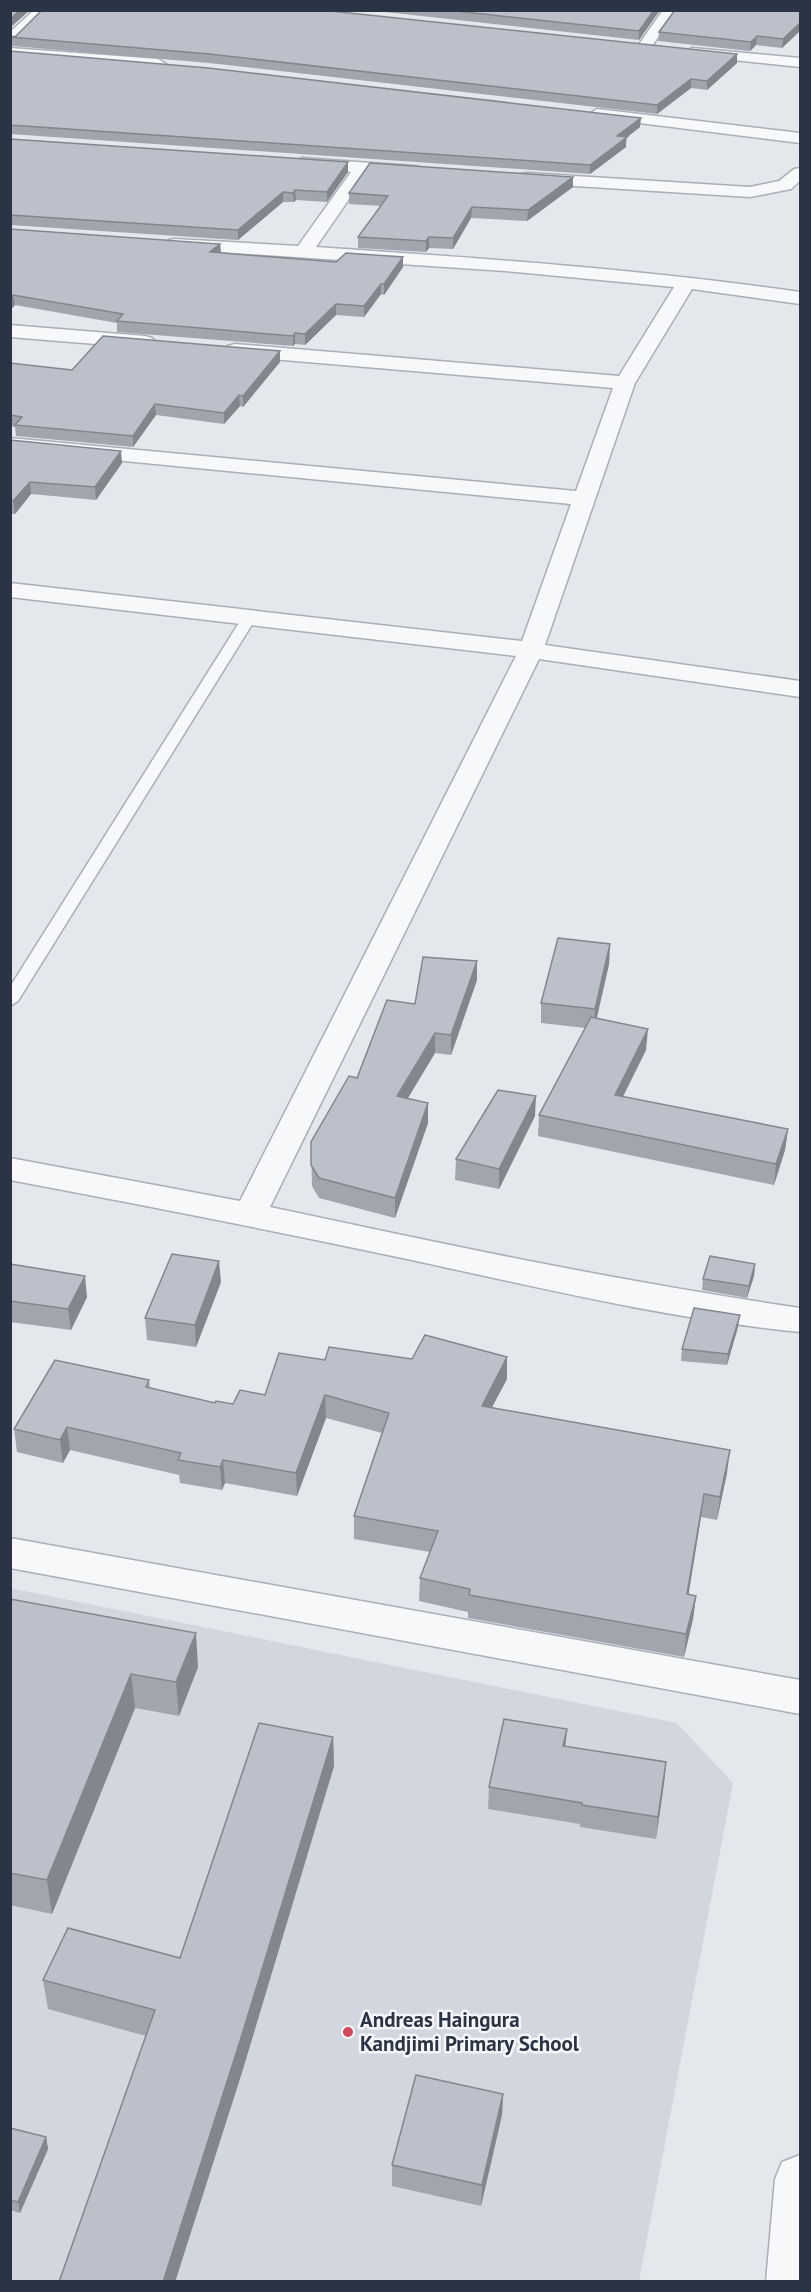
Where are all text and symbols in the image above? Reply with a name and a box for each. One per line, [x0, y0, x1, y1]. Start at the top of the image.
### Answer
place label: Andreas Haingura Kandjimi Primary School [360, 2006, 580, 2057]
marker: Andreas Haingura Kandjimi Primary School [341, 2025, 355, 2039]

